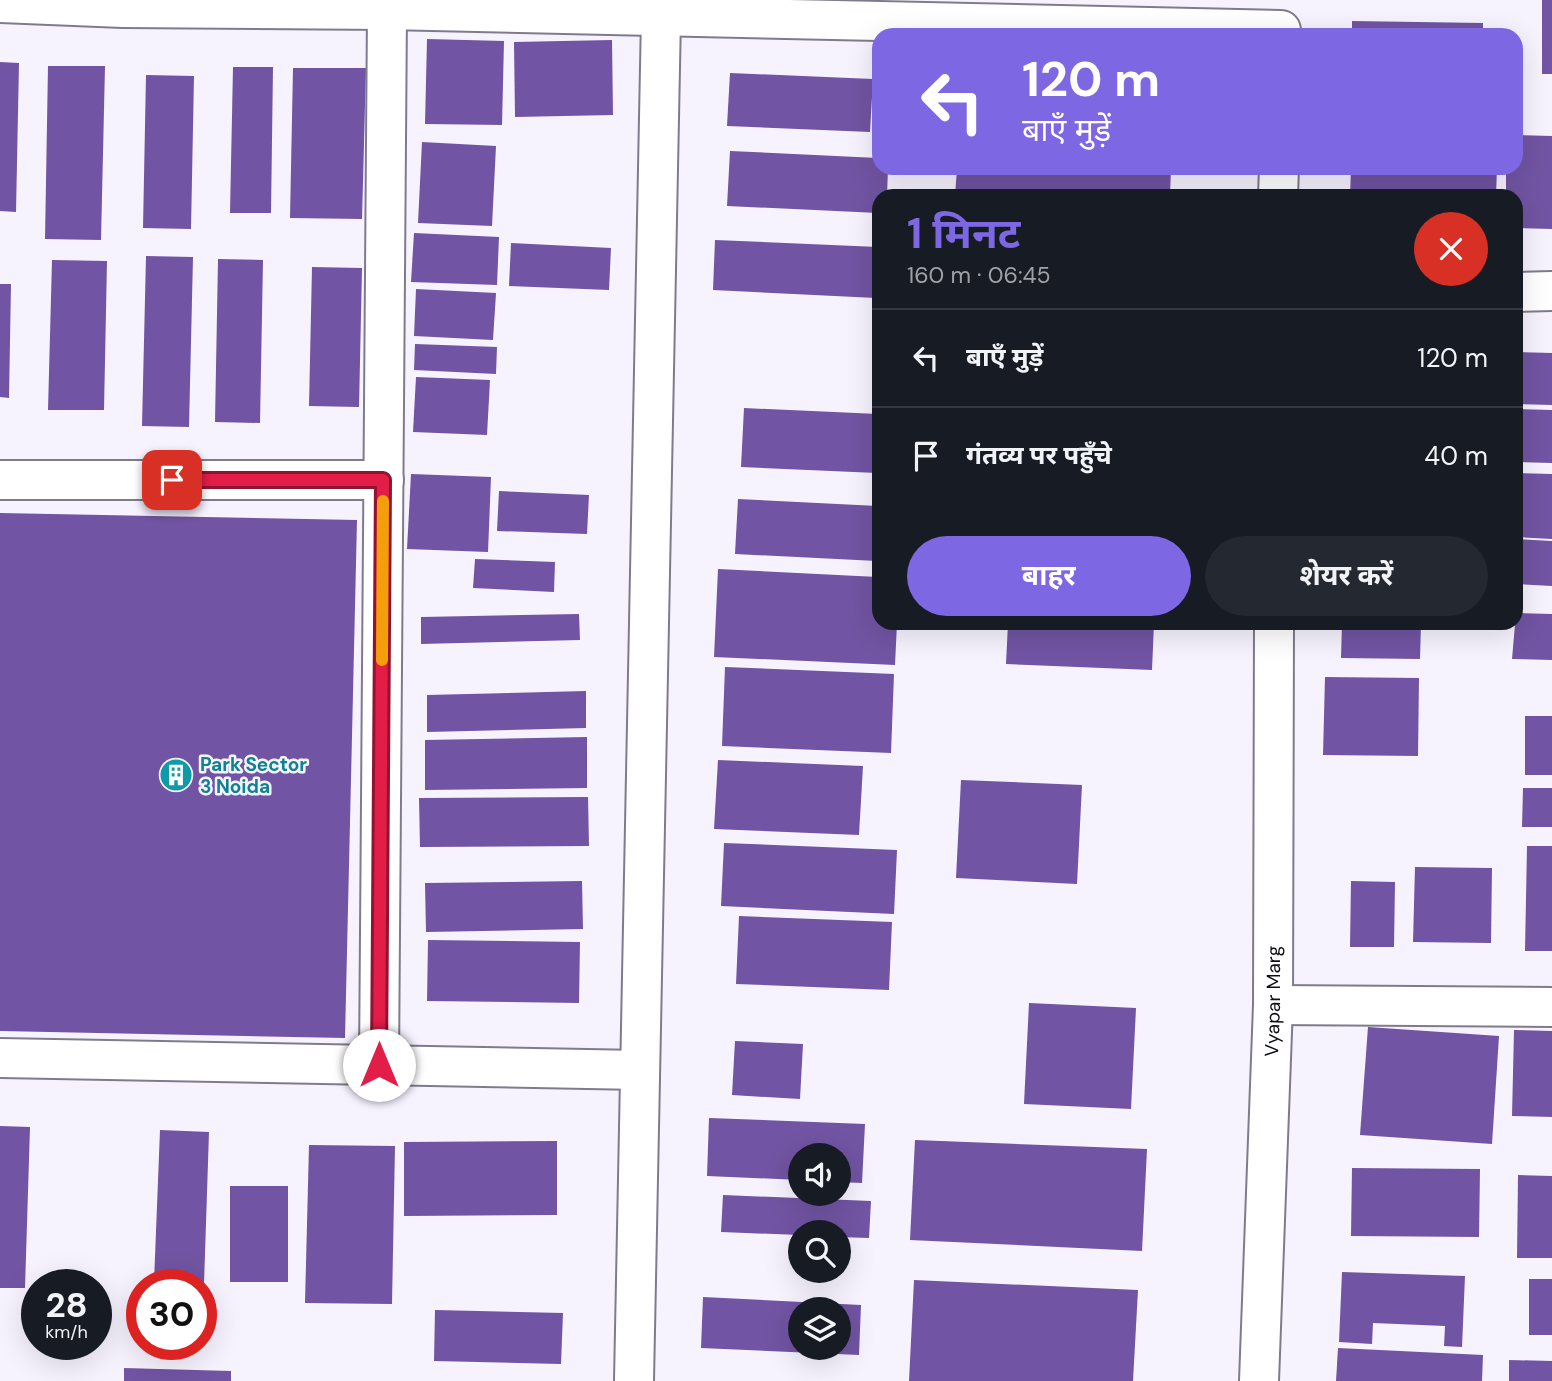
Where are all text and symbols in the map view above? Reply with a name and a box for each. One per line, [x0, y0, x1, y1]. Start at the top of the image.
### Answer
text: 120 m [1022, 47, 1160, 111]
icon: left [907, 56, 998, 147]
text: बाएँ मुड़ें [1022, 109, 1111, 151]
text: 1 मिनट [907, 206, 1020, 261]
button: close [1414, 212, 1488, 286]
text: 160 m · 06:45 [907, 260, 1051, 290]
icon: left [907, 339, 945, 377]
text: बाएँ मुड़ें [966, 340, 1043, 374]
text: 120 m [1417, 341, 1488, 375]
icon: arrive [907, 437, 945, 475]
text: गंतव्य पर पहुँचे [966, 438, 1112, 472]
text: 40 m [1424, 439, 1488, 473]
pin [142, 450, 202, 510]
icon: arrive [153, 461, 191, 499]
button: बाहर [907, 536, 1191, 616]
button: शेयर करें [1205, 536, 1488, 616]
place label: Park Sector 3 Noida [200, 752, 307, 799]
building icon: Park Sector 3 Noida [157, 756, 195, 794]
street label: Vyapar Marg [1259, 945, 1286, 1057]
position arrow [342, 1028, 416, 1102]
map controls [788, 1143, 851, 1360]
button: sound [788, 1143, 851, 1206]
button: search [788, 1220, 851, 1283]
speed limit sign: 30 [126, 1269, 217, 1360]
text: 28 [45, 1282, 88, 1328]
button: layers [788, 1297, 851, 1360]
text: km/h [45, 1320, 88, 1344]

